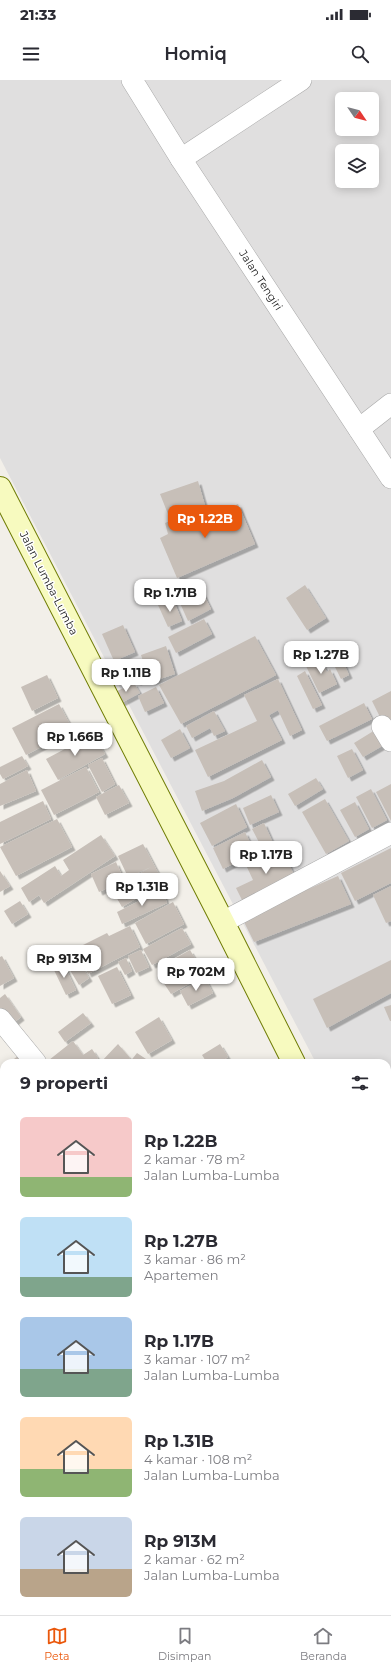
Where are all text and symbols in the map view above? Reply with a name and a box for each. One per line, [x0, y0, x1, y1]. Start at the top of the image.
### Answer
text: 21:33 [20, 5, 56, 24]
icon: menu [20, 43, 42, 65]
text: Homiq [164, 43, 227, 65]
icon: search [349, 43, 371, 65]
north arrow [335, 92, 379, 136]
map controls [335, 92, 379, 188]
button: layers [335, 144, 379, 188]
street label: Jalan Tengiri [236, 246, 286, 313]
pin: Rp 1.22B [164, 505, 246, 539]
text: Rp 1.22B [177, 510, 233, 526]
street label: Jalan Lumba-Lumba [16, 528, 81, 637]
pin: Rp 1.71B [129, 579, 211, 613]
text: Rp 1.71B [143, 584, 197, 600]
pin: Rp 1.27B [280, 641, 362, 675]
text: Rp 1.27B [293, 646, 349, 662]
pin: Rp 1.11B [85, 659, 167, 693]
text: Rp 1.11B [101, 664, 151, 680]
pin: Rp 1.66B [34, 723, 116, 757]
text: Rp 1.66B [46, 728, 104, 744]
pin: Rp 1.17B [225, 841, 307, 875]
text: Rp 1.17B [239, 846, 293, 862]
pin: Rp 1.31B [101, 873, 183, 907]
text: Rp 1.31B [115, 878, 169, 894]
pin: Rp 913M [27, 945, 101, 979]
text: Rp 913M [36, 950, 92, 966]
pin: Rp 702M [159, 958, 233, 992]
text: Rp 702M [167, 963, 225, 979]
icon: filters [349, 1072, 371, 1094]
text: 9 properti [20, 1073, 108, 1093]
text: Rp 1.22B [144, 1131, 217, 1151]
icon: home [52, 1133, 100, 1181]
text: 2 kamar · 78 m² [144, 1151, 245, 1167]
text: Jalan Lumba-Lumba [144, 1167, 280, 1183]
text: Rp 1.27B [144, 1231, 218, 1251]
icon: home [52, 1233, 100, 1281]
text: 3 kamar · 86 m² [144, 1251, 246, 1267]
text: Apartemen [144, 1267, 219, 1283]
text: Rp 1.17B [144, 1331, 214, 1351]
icon: home [52, 1333, 100, 1381]
text: 3 kamar · 107 m² [144, 1351, 250, 1367]
text: Jalan Lumba-Lumba [144, 1367, 280, 1383]
text: Rp 1.31B [144, 1431, 214, 1451]
icon: home [52, 1433, 100, 1481]
text: 4 kamar · 108 m² [144, 1451, 252, 1467]
text: Jalan Lumba-Lumba [144, 1467, 280, 1483]
text: Rp 913M [144, 1531, 217, 1551]
icon: home [52, 1533, 100, 1581]
text: 2 kamar · 62 m² [144, 1551, 245, 1567]
text: Jalan Lumba-Lumba [144, 1567, 280, 1583]
tab: Peta [44, 1625, 69, 1663]
tab: Disimpan [158, 1625, 211, 1663]
tab: Beranda [300, 1625, 347, 1663]

